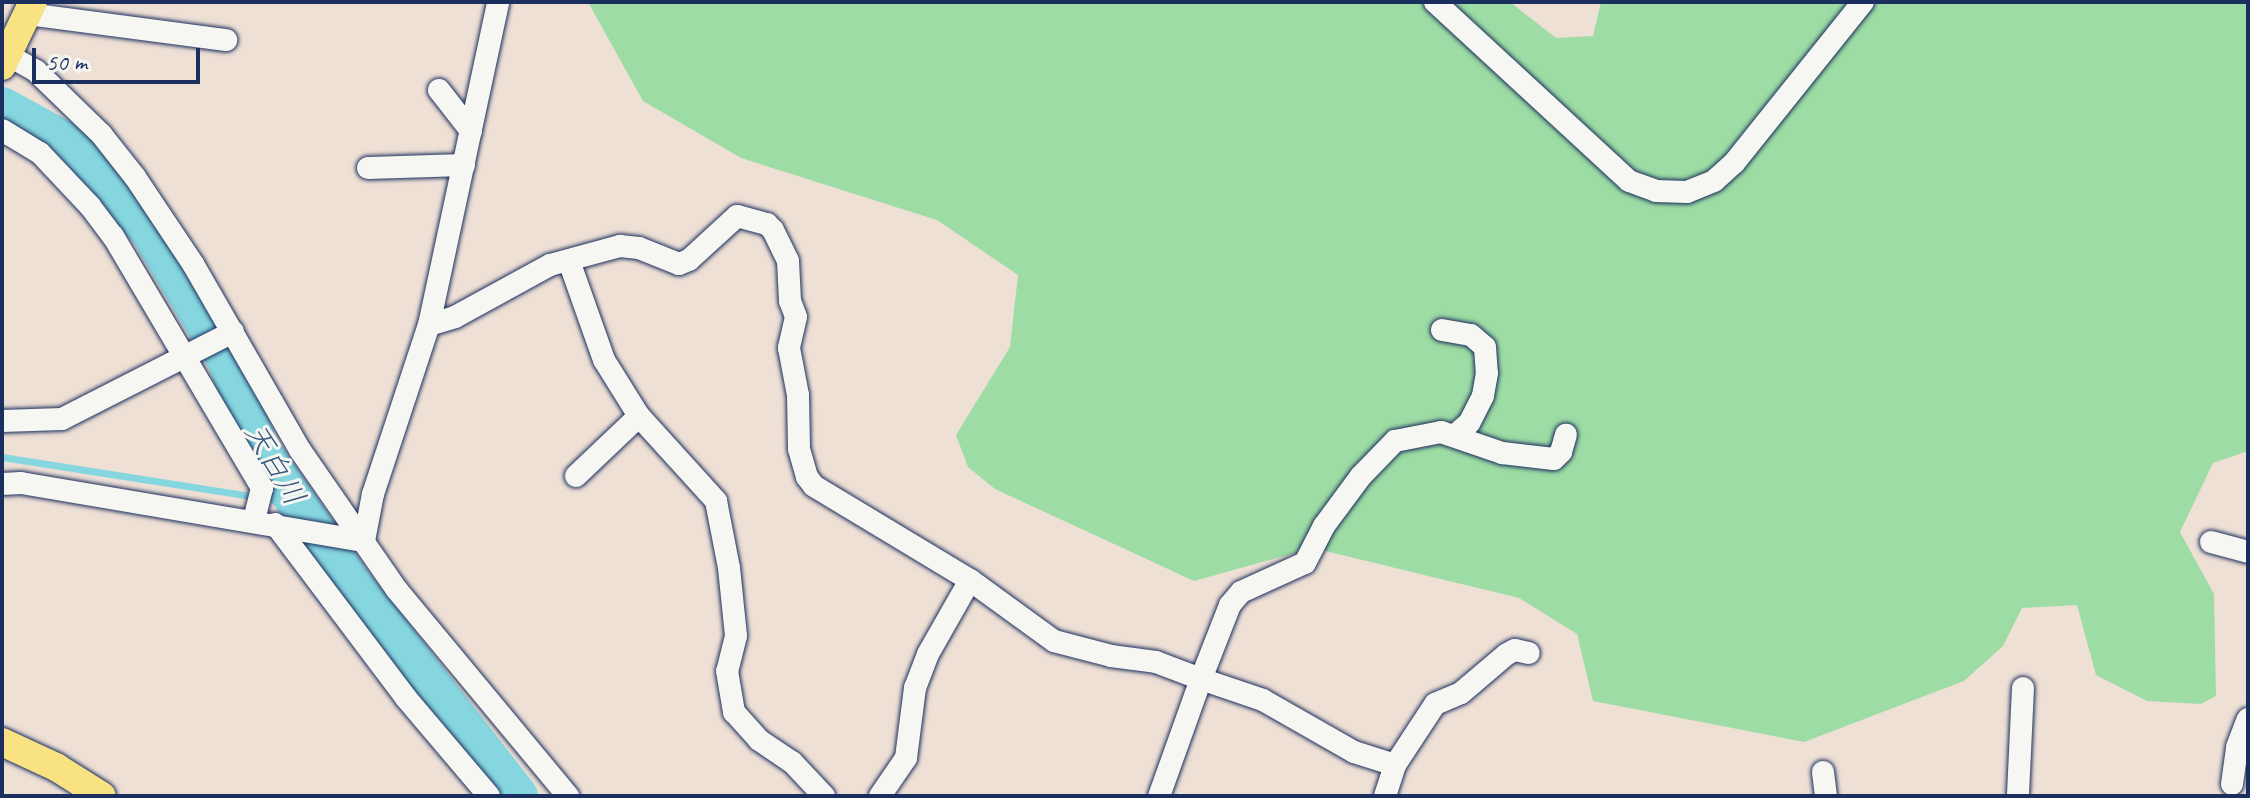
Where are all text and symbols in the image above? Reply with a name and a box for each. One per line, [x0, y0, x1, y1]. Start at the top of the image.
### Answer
scale bar [36, 32, 204, 82]
text: 50 m [46, 47, 87, 77]
water label: 天白川 [237, 416, 313, 512]

